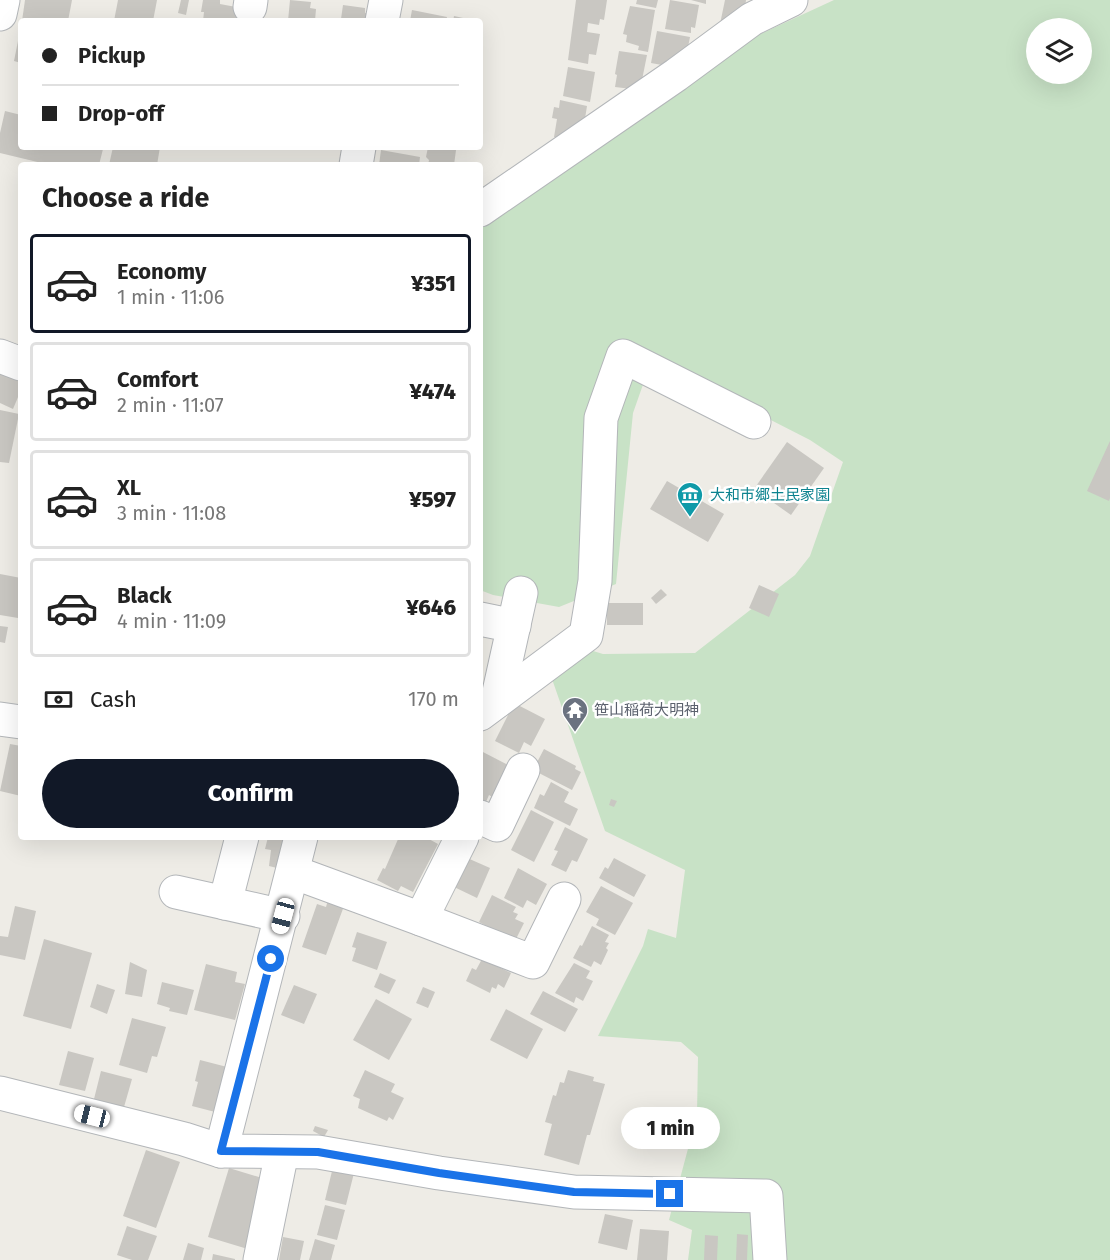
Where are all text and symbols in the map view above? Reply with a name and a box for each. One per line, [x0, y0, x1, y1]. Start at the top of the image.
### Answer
map controls [1026, 18, 1092, 84]
button: layers [1026, 18, 1092, 84]
text: Pickup [78, 42, 146, 69]
text: Drop-off [78, 100, 164, 127]
text: Choose a ride [42, 182, 209, 214]
icon: car [45, 257, 99, 311]
text: Economy [117, 258, 206, 285]
text: ¥351 [411, 270, 456, 297]
text: 1 min · 11:06 [117, 285, 225, 309]
icon: car [45, 365, 99, 419]
text: Comfort [117, 366, 198, 393]
text: ¥474 [409, 378, 456, 405]
text: 2 min · 11:07 [117, 393, 224, 417]
icon: car [45, 473, 99, 527]
text: XL [117, 474, 141, 501]
museum icon: 大和市郷土民家園 [675, 480, 705, 518]
text: ¥597 [409, 486, 456, 513]
place label: 大和市郷土民家園 [710, 486, 830, 504]
text: 3 min · 11:08 [117, 501, 226, 525]
icon: car [45, 581, 99, 635]
text: Black [117, 582, 172, 609]
text: ¥646 [406, 594, 456, 621]
text: 4 min · 11:09 [117, 609, 226, 633]
icon: cash [42, 683, 75, 716]
text: Cash [90, 686, 137, 713]
text: 170 m [408, 687, 459, 711]
temple icon: 笹山稲荷大明神 [560, 695, 590, 733]
place label: 笹山稲荷大明神 [594, 701, 699, 719]
button: Confirm [42, 759, 459, 828]
car [270, 896, 296, 936]
route start [257, 945, 284, 972]
car [72, 1103, 112, 1129]
callout: 1 min [620, 1107, 720, 1149]
text: 1 min [647, 1116, 694, 1140]
route end [656, 1180, 683, 1207]

